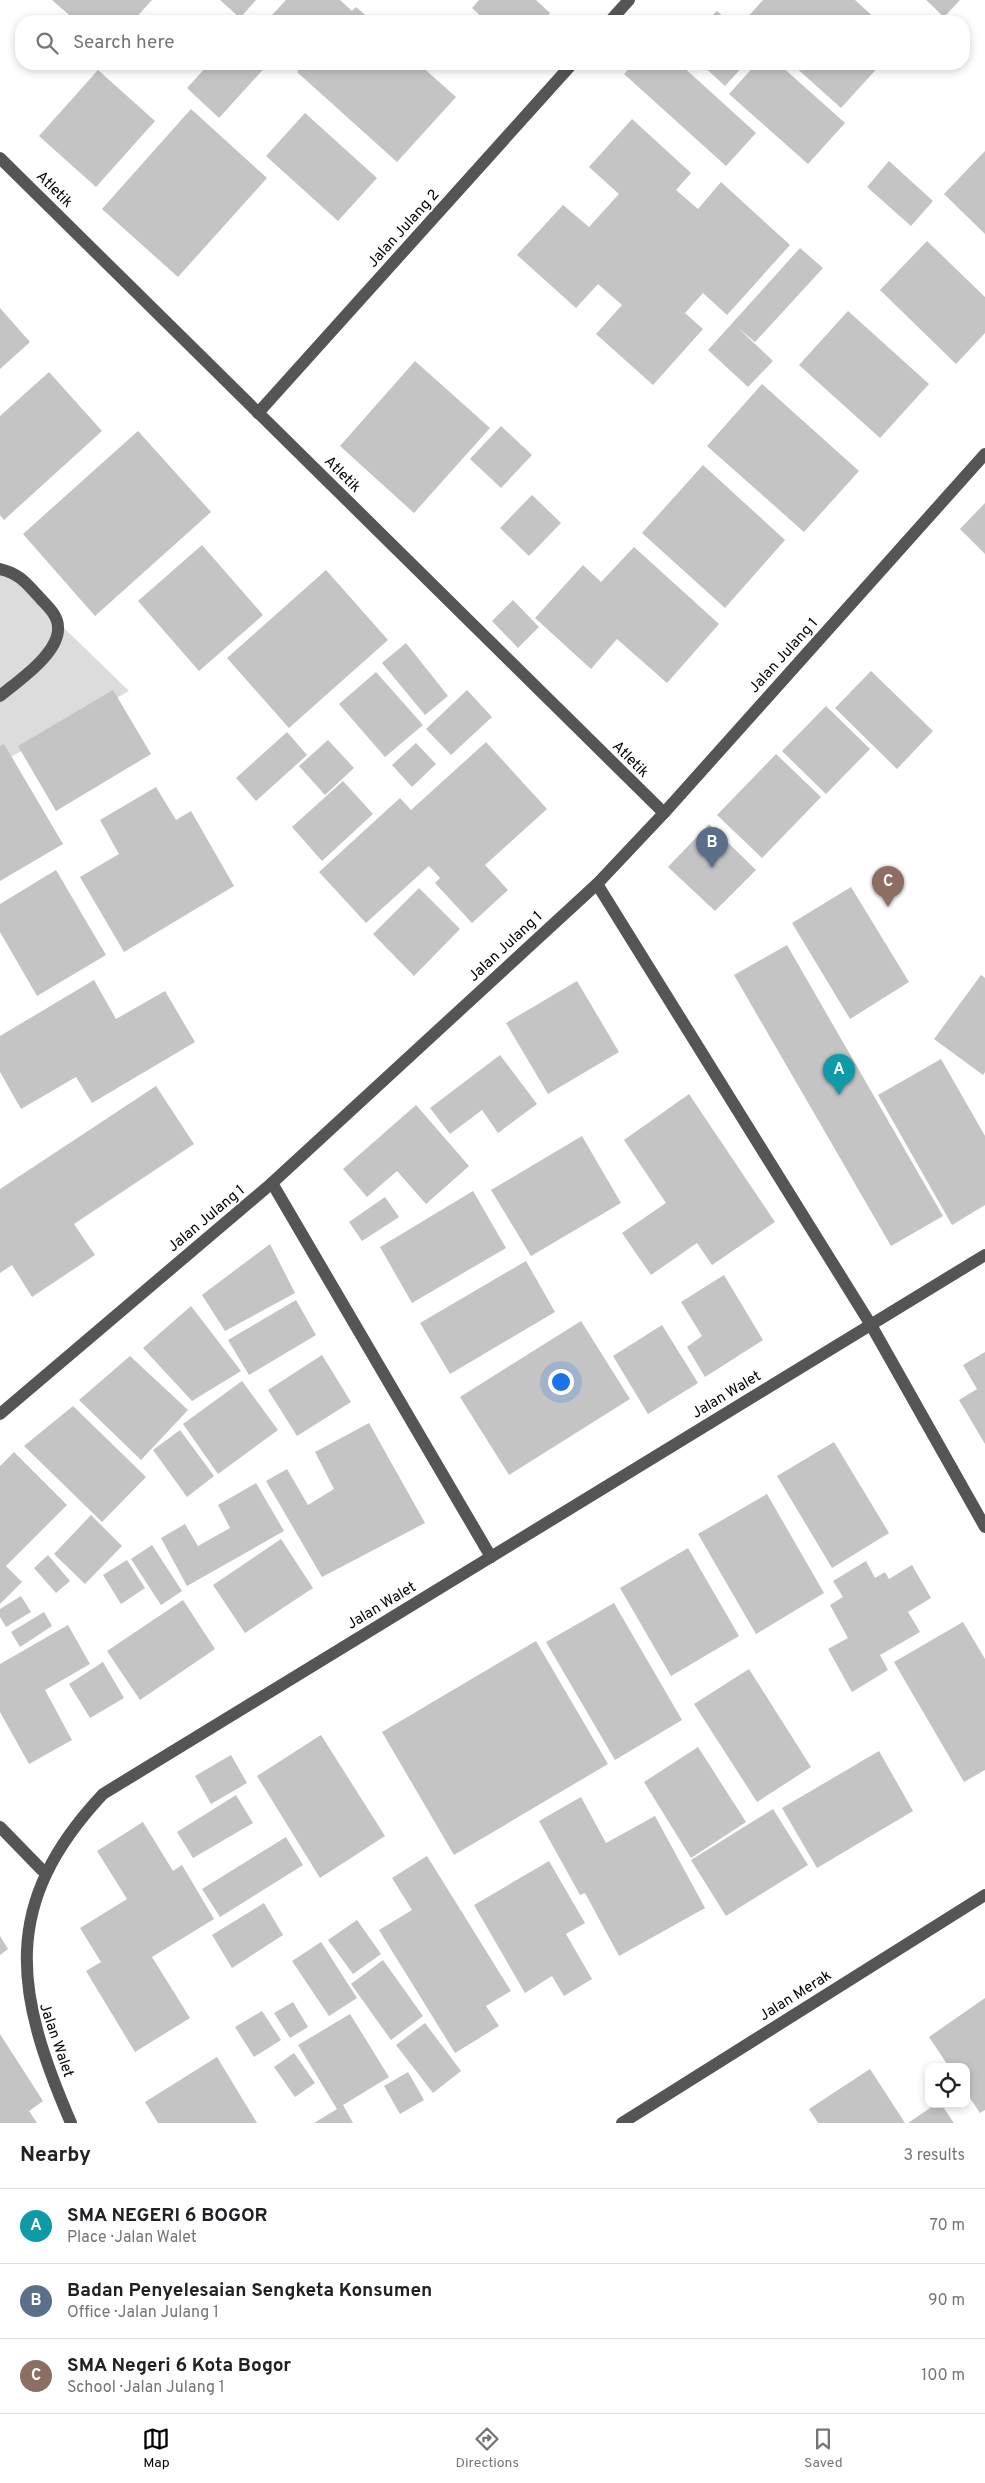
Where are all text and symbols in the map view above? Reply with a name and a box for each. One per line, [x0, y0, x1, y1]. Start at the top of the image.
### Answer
search box [15, 15, 970, 70]
icon: search [33, 29, 61, 57]
text: Search here [73, 31, 175, 55]
street label: Atletik [32, 168, 76, 212]
street label: Jalan Julang 2 [364, 186, 444, 272]
street label: Atletik [320, 453, 364, 497]
street label: Jalan Julang 1 [745, 614, 823, 698]
street label: Atletik [608, 738, 652, 782]
pin: B [696, 827, 728, 868]
pin: C [872, 866, 904, 907]
street label: Jalan Julang 1 [465, 908, 547, 986]
pin: A [823, 1054, 855, 1095]
street label: Jalan Julang 1 [164, 1181, 249, 1257]
street label: Jalan Walet [689, 1367, 765, 1423]
your location [548, 1369, 574, 1395]
street label: Jalan Walet [344, 1578, 420, 1634]
street label: Jalan Merak [756, 1967, 836, 2026]
street label: Jalan Walet [34, 2001, 77, 2080]
map controls [925, 2063, 970, 2108]
button: locate [925, 2063, 970, 2108]
text: Nearby [20, 2142, 91, 2169]
text: 3 results [903, 2146, 965, 2166]
text: SMA NEGERI 6 BOGOR [67, 2204, 268, 2228]
text: A [30, 2216, 42, 2236]
text: 70 m [930, 2216, 965, 2236]
text: Place · Jalan Walet [67, 2228, 197, 2248]
text: Badan Penyelesaian Sengketa Konsumen [67, 2279, 432, 2303]
text: B [30, 2291, 42, 2311]
text: 90 m [928, 2291, 965, 2311]
text: Office · Jalan Julang 1 [67, 2303, 219, 2323]
text: SMA Negeri 6 Kota Bogor [67, 2354, 291, 2378]
text: C [31, 2366, 41, 2386]
text: 100 m [921, 2366, 965, 2386]
text: School · Jalan Julang 1 [67, 2378, 225, 2398]
tab: Map [142, 2425, 170, 2472]
tab: Directions [455, 2425, 519, 2472]
tab: Saved [804, 2425, 843, 2472]

